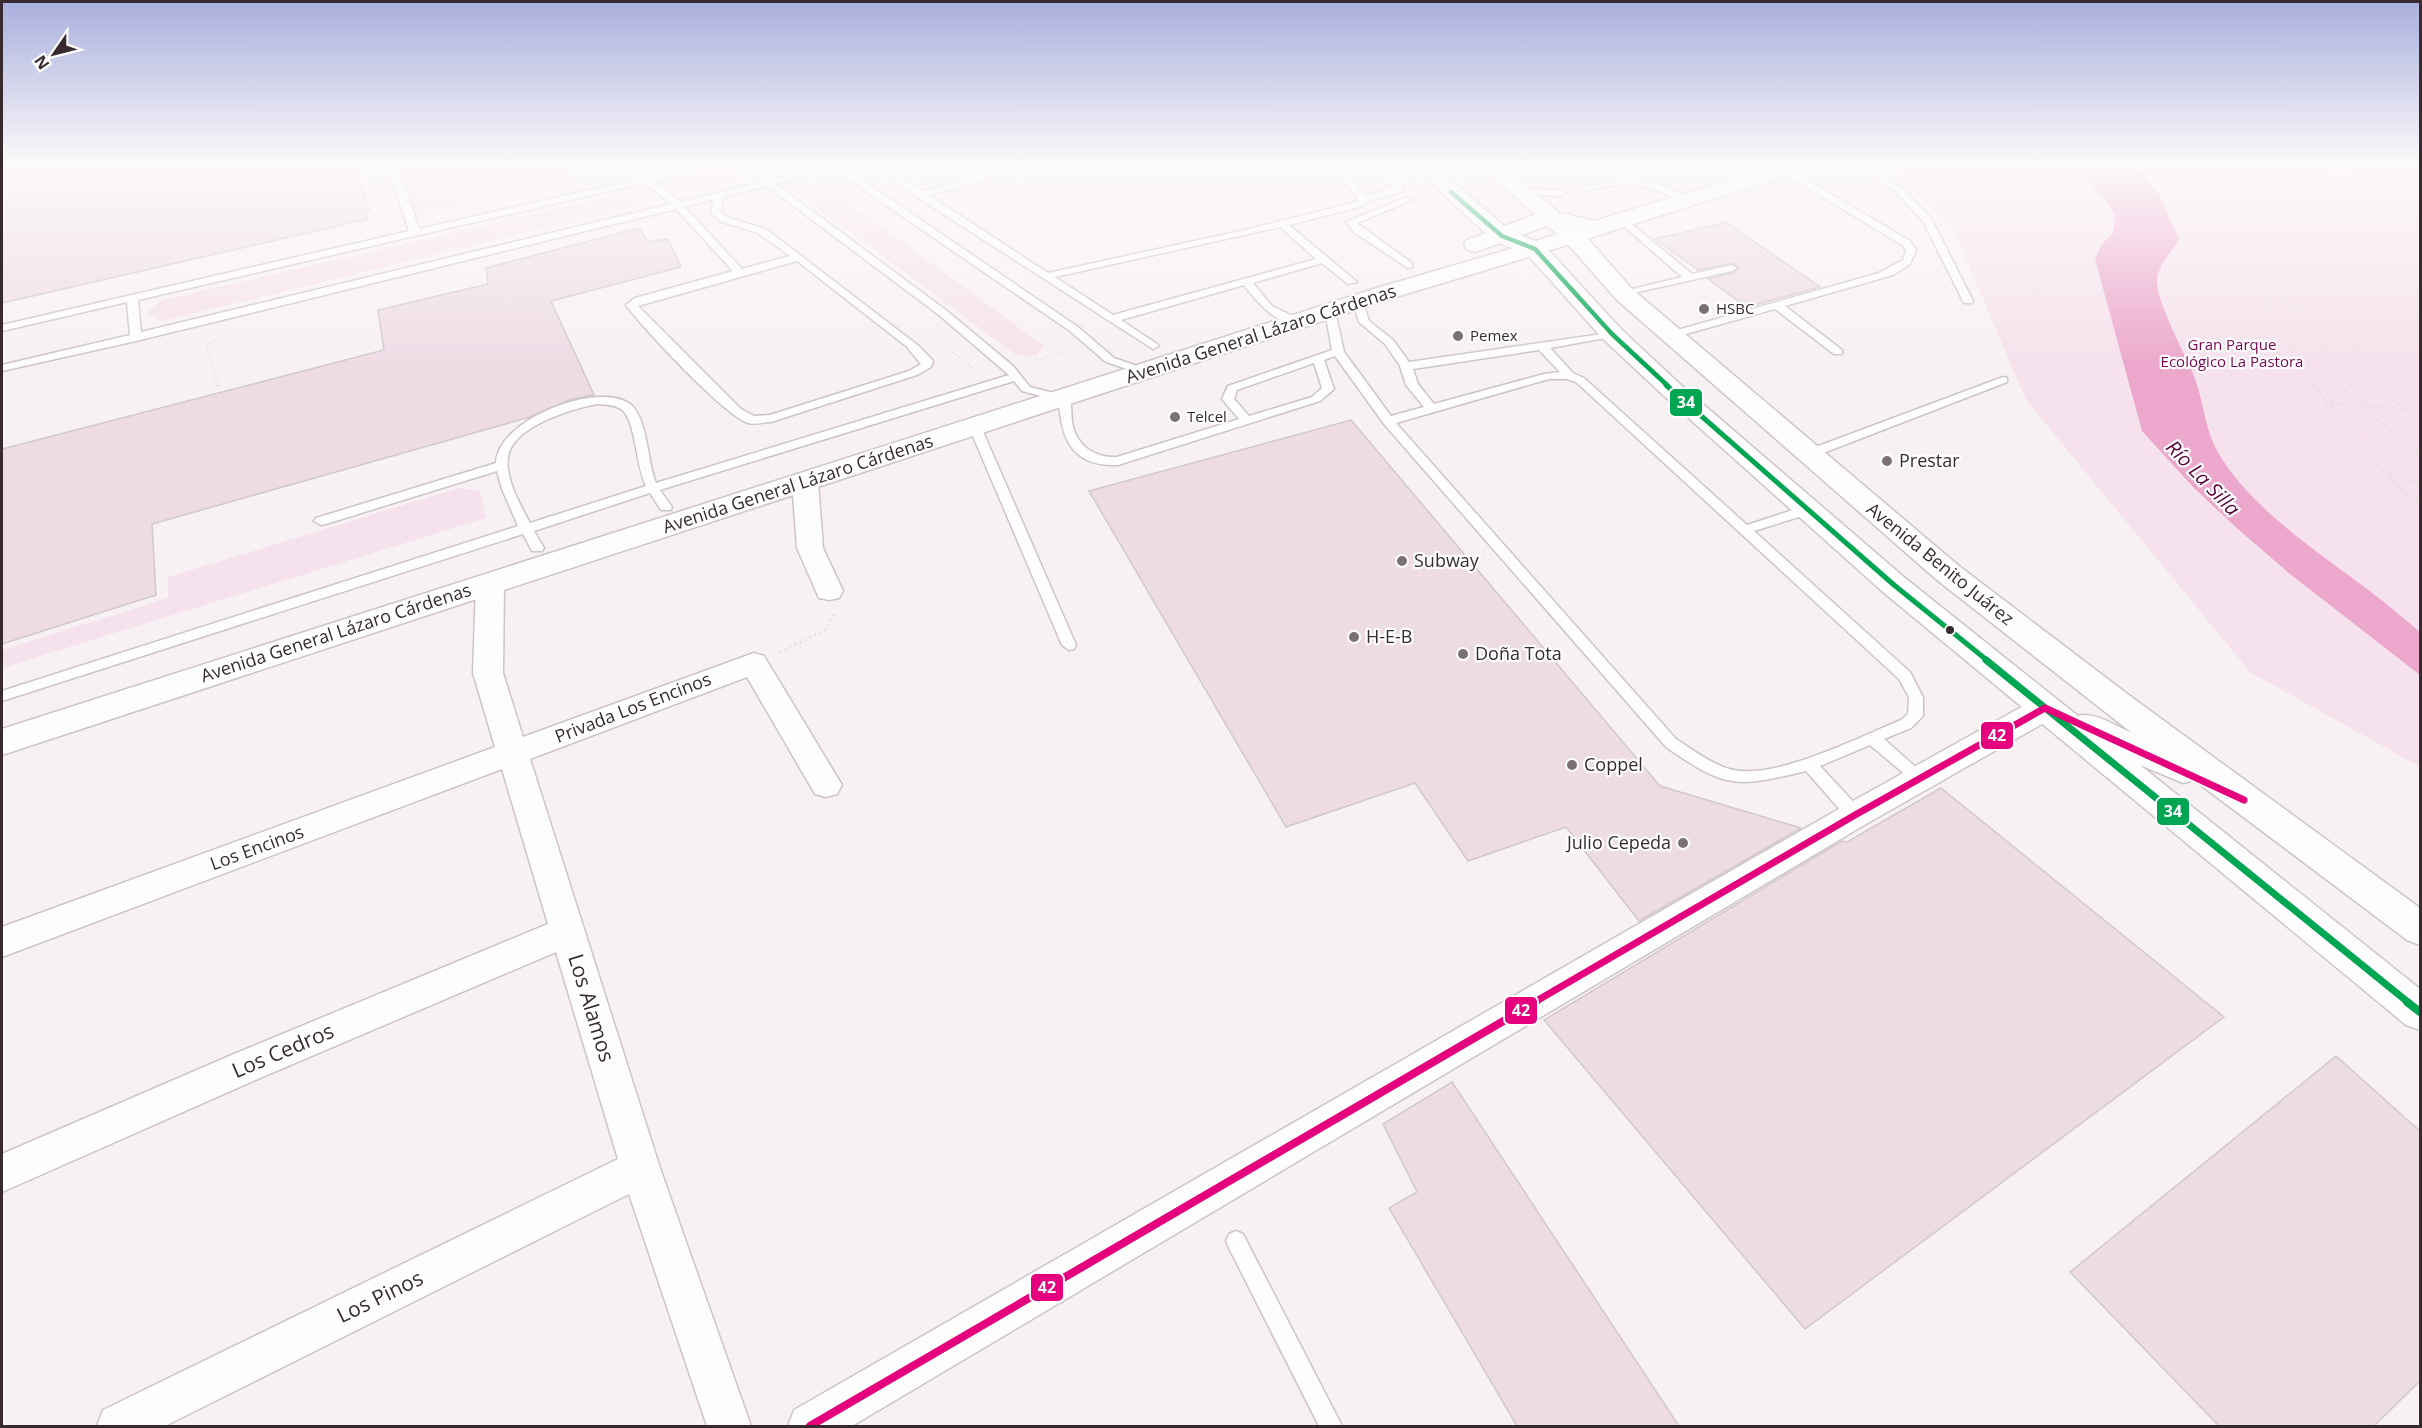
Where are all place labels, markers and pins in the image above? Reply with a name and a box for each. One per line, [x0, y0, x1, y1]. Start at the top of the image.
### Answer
place label: HSBC [1716, 298, 1754, 318]
marker: HSBC [1697, 302, 1711, 316]
place label: Pemex [1470, 325, 1518, 345]
marker: Pemex [1451, 329, 1465, 343]
place label: Telcel [1187, 406, 1227, 426]
marker: Telcel [1168, 410, 1182, 424]
place label: Prestar [1899, 448, 1960, 472]
marker: Prestar [1880, 454, 1894, 468]
place label: Subway [1414, 548, 1480, 572]
marker: Subway [1395, 554, 1409, 568]
place label: H-E-B [1366, 624, 1413, 648]
unlabelled marker [1944, 624, 1956, 636]
marker: H-E-B [1347, 630, 1361, 644]
place label: Doña Tota [1475, 641, 1562, 665]
marker: Doña Tota [1456, 647, 1470, 661]
place label: Coppel [1584, 752, 1643, 776]
marker: Coppel [1565, 758, 1579, 772]
place label: Julio Cepeda [1565, 830, 1671, 854]
marker: Julio Cepeda [1676, 836, 1690, 850]

